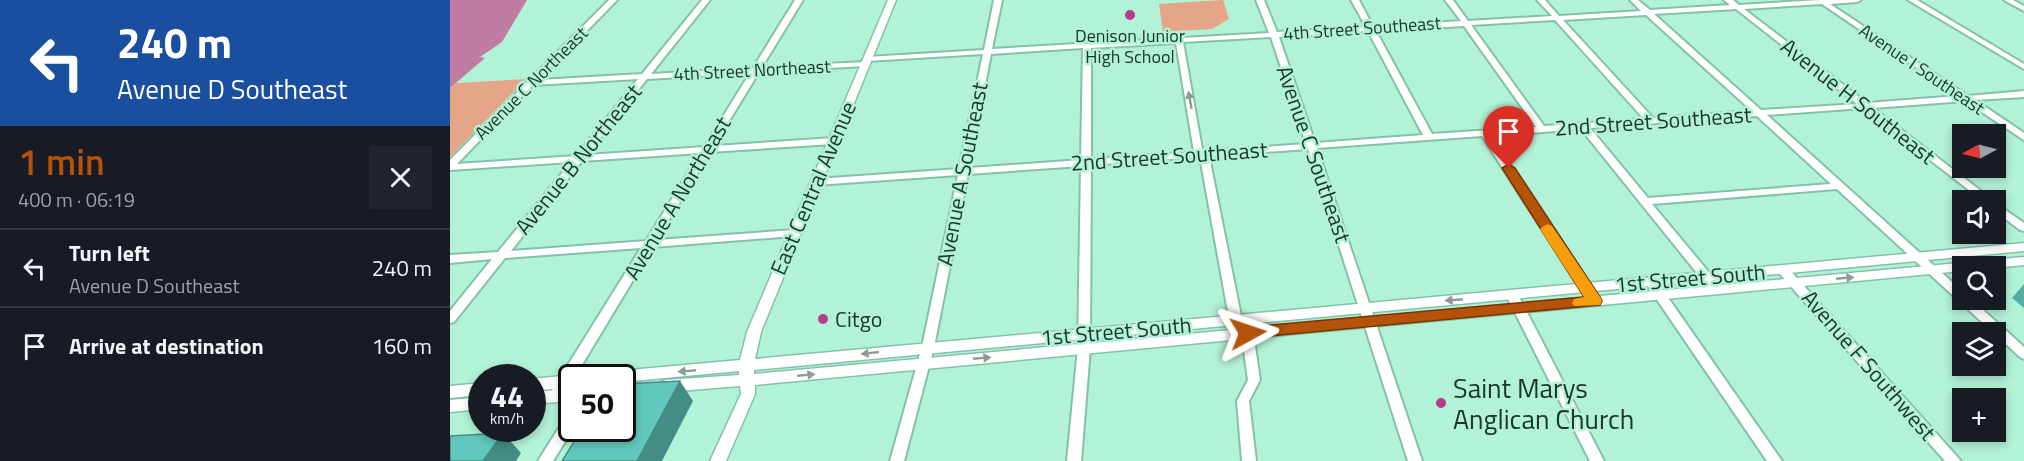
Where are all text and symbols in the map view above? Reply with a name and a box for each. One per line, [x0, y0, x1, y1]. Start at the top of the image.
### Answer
marker: Denison Junior High School [1123, 8, 1137, 22]
street label: 4th Street Southeast [1282, 9, 1442, 47]
text: 240 m [117, 10, 232, 74]
street label: Avenue I Southeast [1854, 17, 1991, 121]
street label: Avenue C Northeast [468, 20, 594, 146]
place label: Denison Junior High School [1075, 22, 1185, 70]
icon: left [18, 24, 96, 102]
street label: Avenue H Southeast [1773, 30, 1943, 172]
street label: 4th Street Northeast [673, 52, 832, 88]
street label: Avenue C Southeast [1268, 61, 1360, 247]
text: Avenue D Southeast [117, 68, 347, 109]
street label: Avenue B Northeast [506, 76, 650, 242]
street label: Avenue A Southeast [928, 79, 997, 269]
one-way arrow [1185, 90, 1194, 109]
street label: East Central Avenue [761, 96, 865, 280]
street label: 2nd Street Southeast [1554, 97, 1753, 145]
pin [1483, 106, 1534, 168]
street label: Avenue A Northeast [615, 110, 739, 286]
icon: arrive [1492, 115, 1525, 148]
north arrow [1952, 124, 2006, 178]
map controls [1952, 124, 2006, 442]
street label: 2nd Street Southeast [1070, 132, 1269, 180]
text: 1 min [18, 134, 105, 189]
button: close [369, 146, 432, 209]
text: 400 m · 06:19 [18, 184, 135, 215]
button: sound [1952, 190, 2006, 244]
text: Turn left [69, 236, 150, 270]
text: 240 m [372, 251, 432, 285]
icon: left [18, 252, 51, 285]
street label: 1st Street South [1613, 254, 1767, 302]
button: search [1952, 256, 2006, 310]
text: Avenue D Southeast [69, 270, 239, 301]
one-way arrow [1835, 273, 1854, 283]
street label: Avenue F Southwest [1794, 282, 1944, 448]
one-way arrow [1444, 295, 1463, 305]
position arrow [1216, 301, 1280, 365]
place label: Citgo [835, 302, 882, 336]
street label: 1st Street South [1039, 307, 1193, 355]
marker: Citgo [816, 312, 830, 326]
button: layers [1952, 322, 2006, 376]
text: Arrive at destination [69, 329, 264, 363]
text: 160 m [372, 329, 432, 363]
icon: arrive [18, 330, 51, 363]
one-way arrow [860, 348, 879, 358]
one-way arrow [972, 353, 991, 363]
speed limit sign: 50 [558, 364, 636, 442]
one-way arrow [678, 366, 697, 376]
place label: Saint Marys Anglican Church [1453, 367, 1634, 439]
one-way arrow [796, 370, 815, 380]
text: 44 [490, 373, 524, 419]
button: + [1952, 388, 2006, 442]
marker: Saint Marys Anglican Church [1434, 396, 1448, 410]
text: km/h [490, 407, 524, 430]

